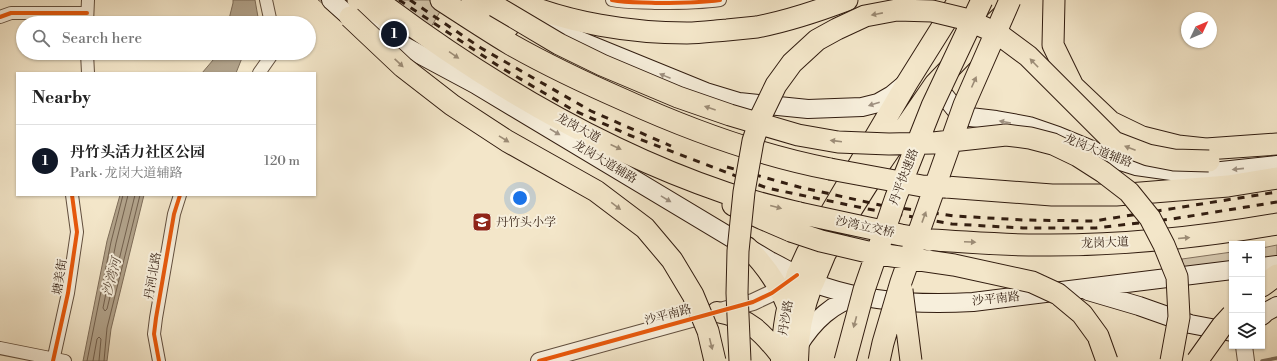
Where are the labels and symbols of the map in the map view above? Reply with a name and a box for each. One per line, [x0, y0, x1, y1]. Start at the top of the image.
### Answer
one-way arrow [870, 11, 883, 17]
north arrow [1181, 12, 1217, 48]
pin: 1 [381, 19, 407, 49]
one-way arrow [449, 51, 460, 59]
one-way arrow [394, 58, 404, 68]
one-way arrow [1029, 58, 1039, 68]
one-way arrow [659, 72, 671, 78]
one-way arrow [972, 76, 978, 88]
one-way arrow [868, 101, 880, 107]
one-way arrow [704, 105, 716, 111]
street label: 龙岗大道 [553, 110, 603, 146]
one-way arrow [999, 118, 1011, 124]
one-way arrow [549, 129, 561, 136]
street label: 龙岗大道辅路 [1062, 131, 1134, 171]
one-way arrow [499, 135, 509, 143]
street label: 龙岗大道辅路 [570, 137, 640, 187]
one-way arrow [829, 138, 842, 144]
one-way arrow [610, 144, 621, 150]
one-way arrow [1123, 145, 1135, 151]
street label: 丹平快速路 [886, 146, 922, 208]
one-way arrow [1232, 166, 1244, 172]
your location [510, 188, 530, 208]
one-way arrow [661, 195, 671, 203]
one-way arrow [610, 201, 621, 210]
one-way arrow [771, 204, 783, 210]
school or university icon: 丹竹头小学 [471, 211, 493, 233]
one-way arrow [922, 211, 928, 223]
street label: 沙湾立交桥 [834, 213, 896, 241]
place label: 丹竹头小学 [496, 215, 556, 230]
one-way arrow [1178, 234, 1190, 241]
street label: 龙岗大道 [1081, 235, 1129, 251]
one-way arrow [964, 238, 976, 245]
street label: 丹河北路 [141, 251, 165, 301]
water label: 沙湾河 [99, 254, 125, 298]
street label: 塘美街 [50, 257, 70, 296]
street label: 沙平南路 [971, 289, 1021, 309]
street label: 丹沙路 [775, 299, 797, 337]
street label: 沙平南路 [643, 302, 693, 328]
one-way arrow [852, 316, 858, 329]
one-way arrow [708, 338, 714, 350]

